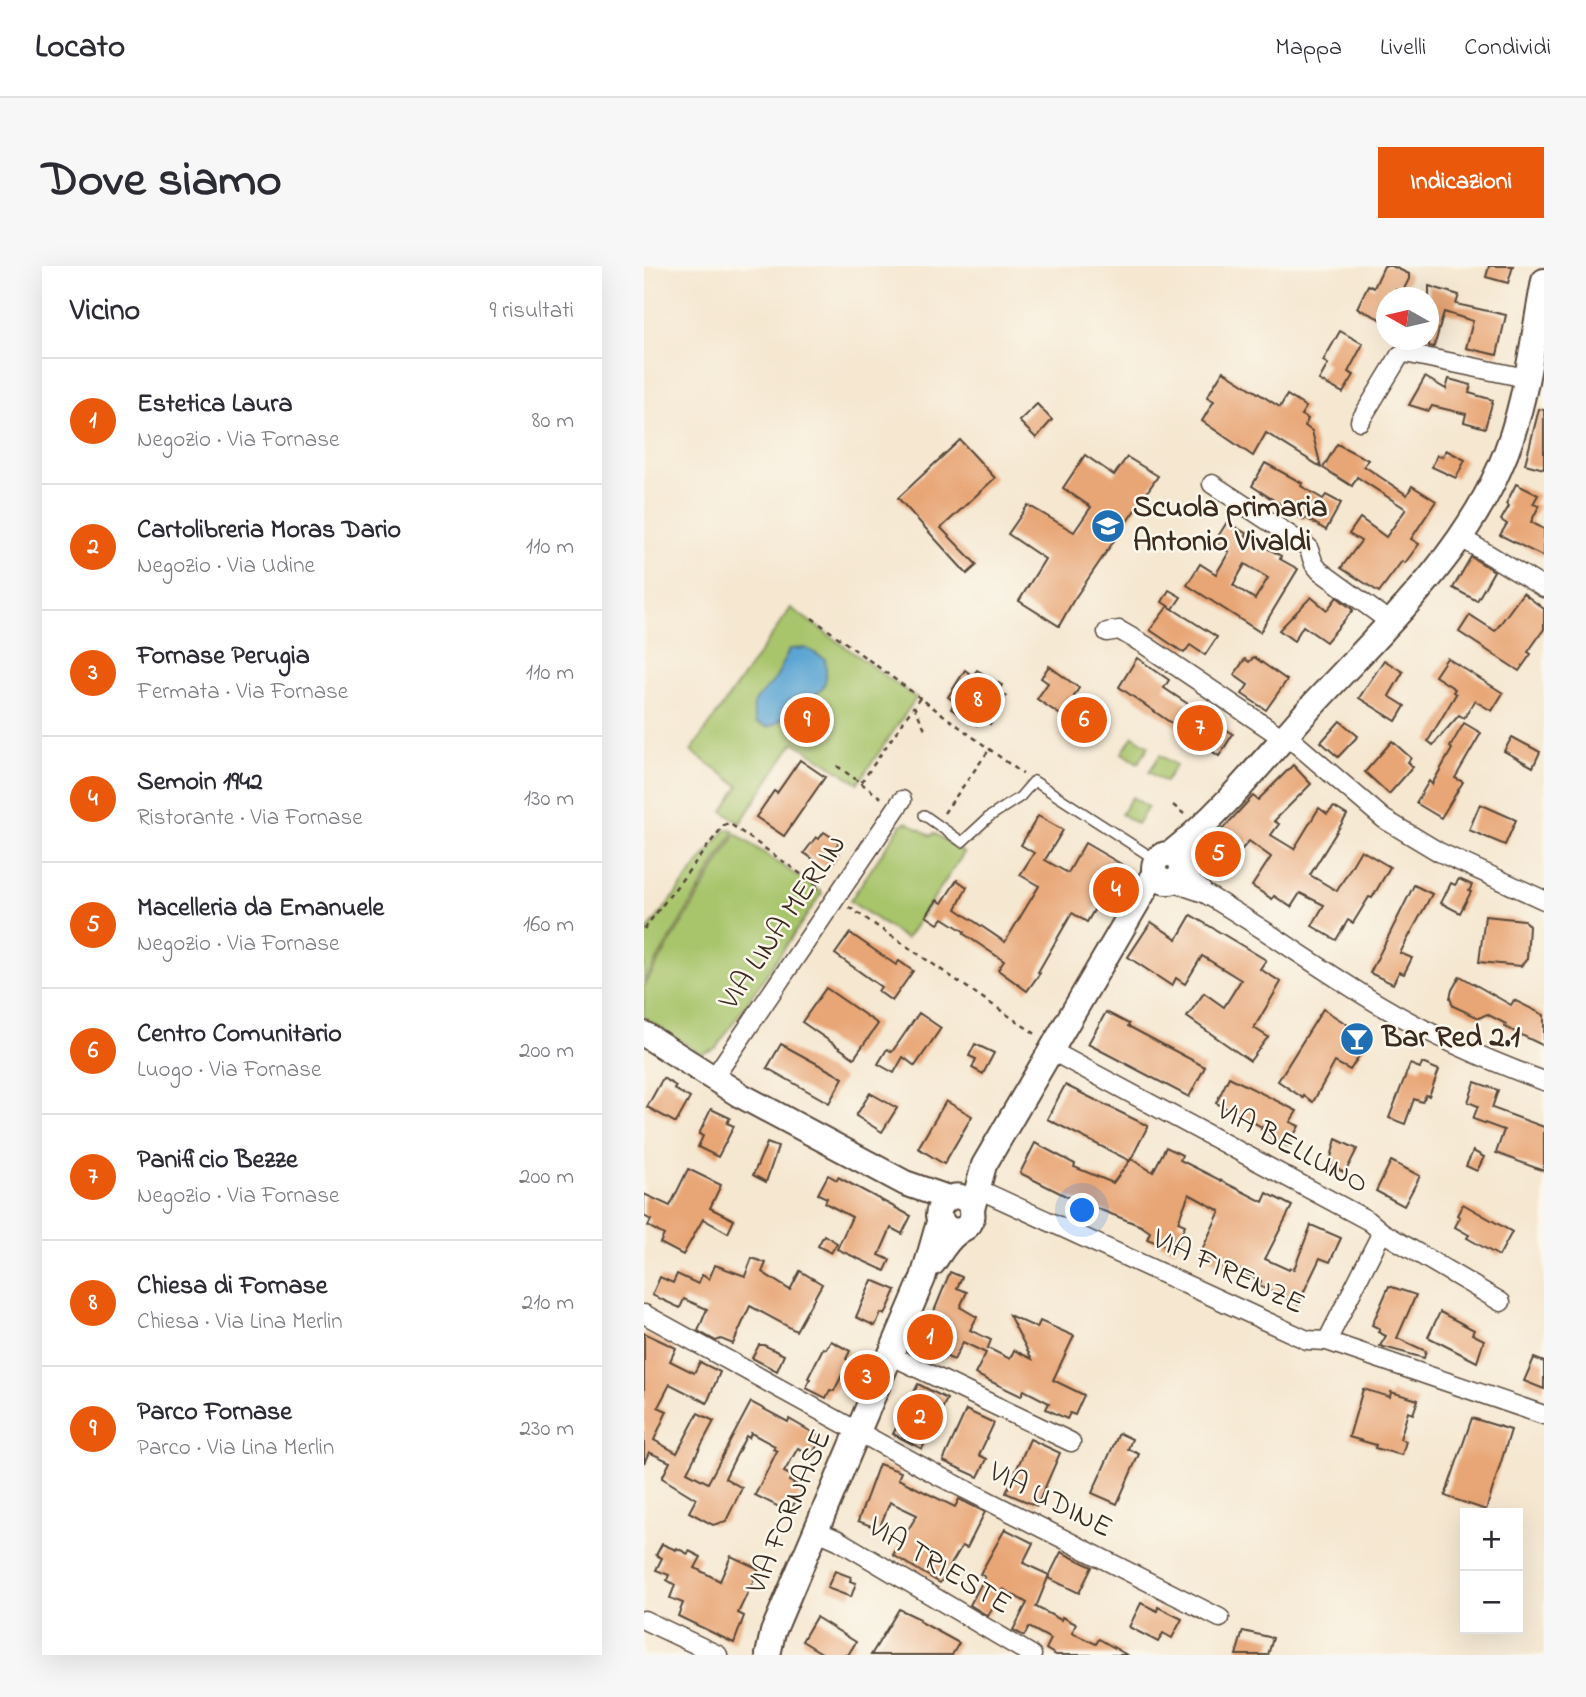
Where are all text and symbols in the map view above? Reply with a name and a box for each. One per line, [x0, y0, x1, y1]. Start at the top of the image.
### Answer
text: Locato [35, 24, 125, 72]
text: Mappa [1275, 31, 1342, 66]
text: Livelli [1380, 31, 1426, 66]
text: Condividi [1464, 31, 1551, 66]
text: Dove siamo [42, 146, 282, 218]
button: Indicazioni [1378, 147, 1544, 218]
north arrow [1376, 287, 1439, 350]
text: Vicino [70, 290, 140, 334]
text: 9 risultati [489, 295, 574, 328]
text: Estetica Laura [137, 386, 292, 424]
text: 1 [89, 405, 97, 438]
text: 80 m [532, 405, 574, 438]
text: Negozio · Via Fornase [137, 424, 339, 457]
place label: Scuola primaria Antonio Vivaldi [1133, 487, 1328, 565]
school or university icon: Scuola primaria Antonio Vivaldi [1089, 507, 1127, 545]
text: Cartolibreria Moras Dario [137, 512, 401, 550]
text: 2 [87, 531, 99, 564]
text: 110 m [526, 531, 574, 564]
text: Negozio · Via Udine [137, 550, 315, 583]
text: Fornase Perugia [137, 638, 310, 676]
text: 3 [88, 657, 98, 690]
text: 110 m [526, 657, 574, 690]
pin: 8 [955, 674, 1001, 726]
text: Fermata · Via Fornase [137, 676, 348, 709]
pin: 9 [784, 694, 830, 746]
pin: 6 [1061, 694, 1107, 746]
pin: 7 [1177, 702, 1223, 754]
text: Semoin 1942 [137, 764, 263, 802]
text: 4 [88, 783, 98, 816]
text: 130 m [524, 783, 574, 816]
text: Ristorante · Via Fornase [137, 802, 363, 835]
street label: VIA LINA MERLIN [708, 827, 859, 1020]
pin: 5 [1195, 828, 1241, 880]
pin: 4 [1093, 864, 1139, 916]
text: Macelleria da Emanuele [137, 890, 384, 928]
text: 5 [86, 909, 100, 942]
text: 160 m [523, 909, 574, 942]
text: Negozio · Via Fornase [137, 928, 339, 961]
text: Centro Comunitario [137, 1016, 342, 1054]
place label: Bar Red 2.1 [1380, 1017, 1521, 1061]
bar icon: Bar Red 2.1 [1338, 1020, 1376, 1058]
text: 6 [88, 1035, 98, 1068]
text: 200 m [519, 1035, 574, 1068]
text: Luogo · Via Fornase [137, 1054, 321, 1087]
street label: VIA BELLUNO [1207, 1089, 1376, 1207]
text: Panificio Bezze [137, 1142, 298, 1180]
text: 7 [88, 1161, 98, 1194]
text: 200 m [519, 1161, 574, 1194]
text: Negozio · Via Fornase [137, 1180, 339, 1213]
your location [1065, 1193, 1099, 1227]
street label: VIA FIRENZE [1144, 1218, 1312, 1328]
text: Chiesa di Fornase [137, 1268, 327, 1306]
text: 8 [89, 1287, 97, 1320]
text: 210 m [522, 1287, 574, 1320]
text: Chiesa · Via Lina Merlin [137, 1306, 343, 1339]
pin: 1 [907, 1311, 953, 1363]
pin: 3 [844, 1351, 890, 1403]
pin: 2 [897, 1391, 943, 1443]
text: Parco Fornase [137, 1394, 292, 1432]
text: 9 [90, 1413, 96, 1446]
text: 230 m [520, 1413, 574, 1446]
street label: VIA FORNASE [735, 1423, 844, 1602]
text: Parco · Via Lina Merlin [137, 1432, 334, 1465]
street label: VIA UDINE [980, 1451, 1120, 1551]
street label: VIA TRIESTE [858, 1506, 1019, 1627]
map controls [1460, 1508, 1523, 1634]
button: + [1460, 1508, 1523, 1571]
button: − [1460, 1571, 1523, 1634]

